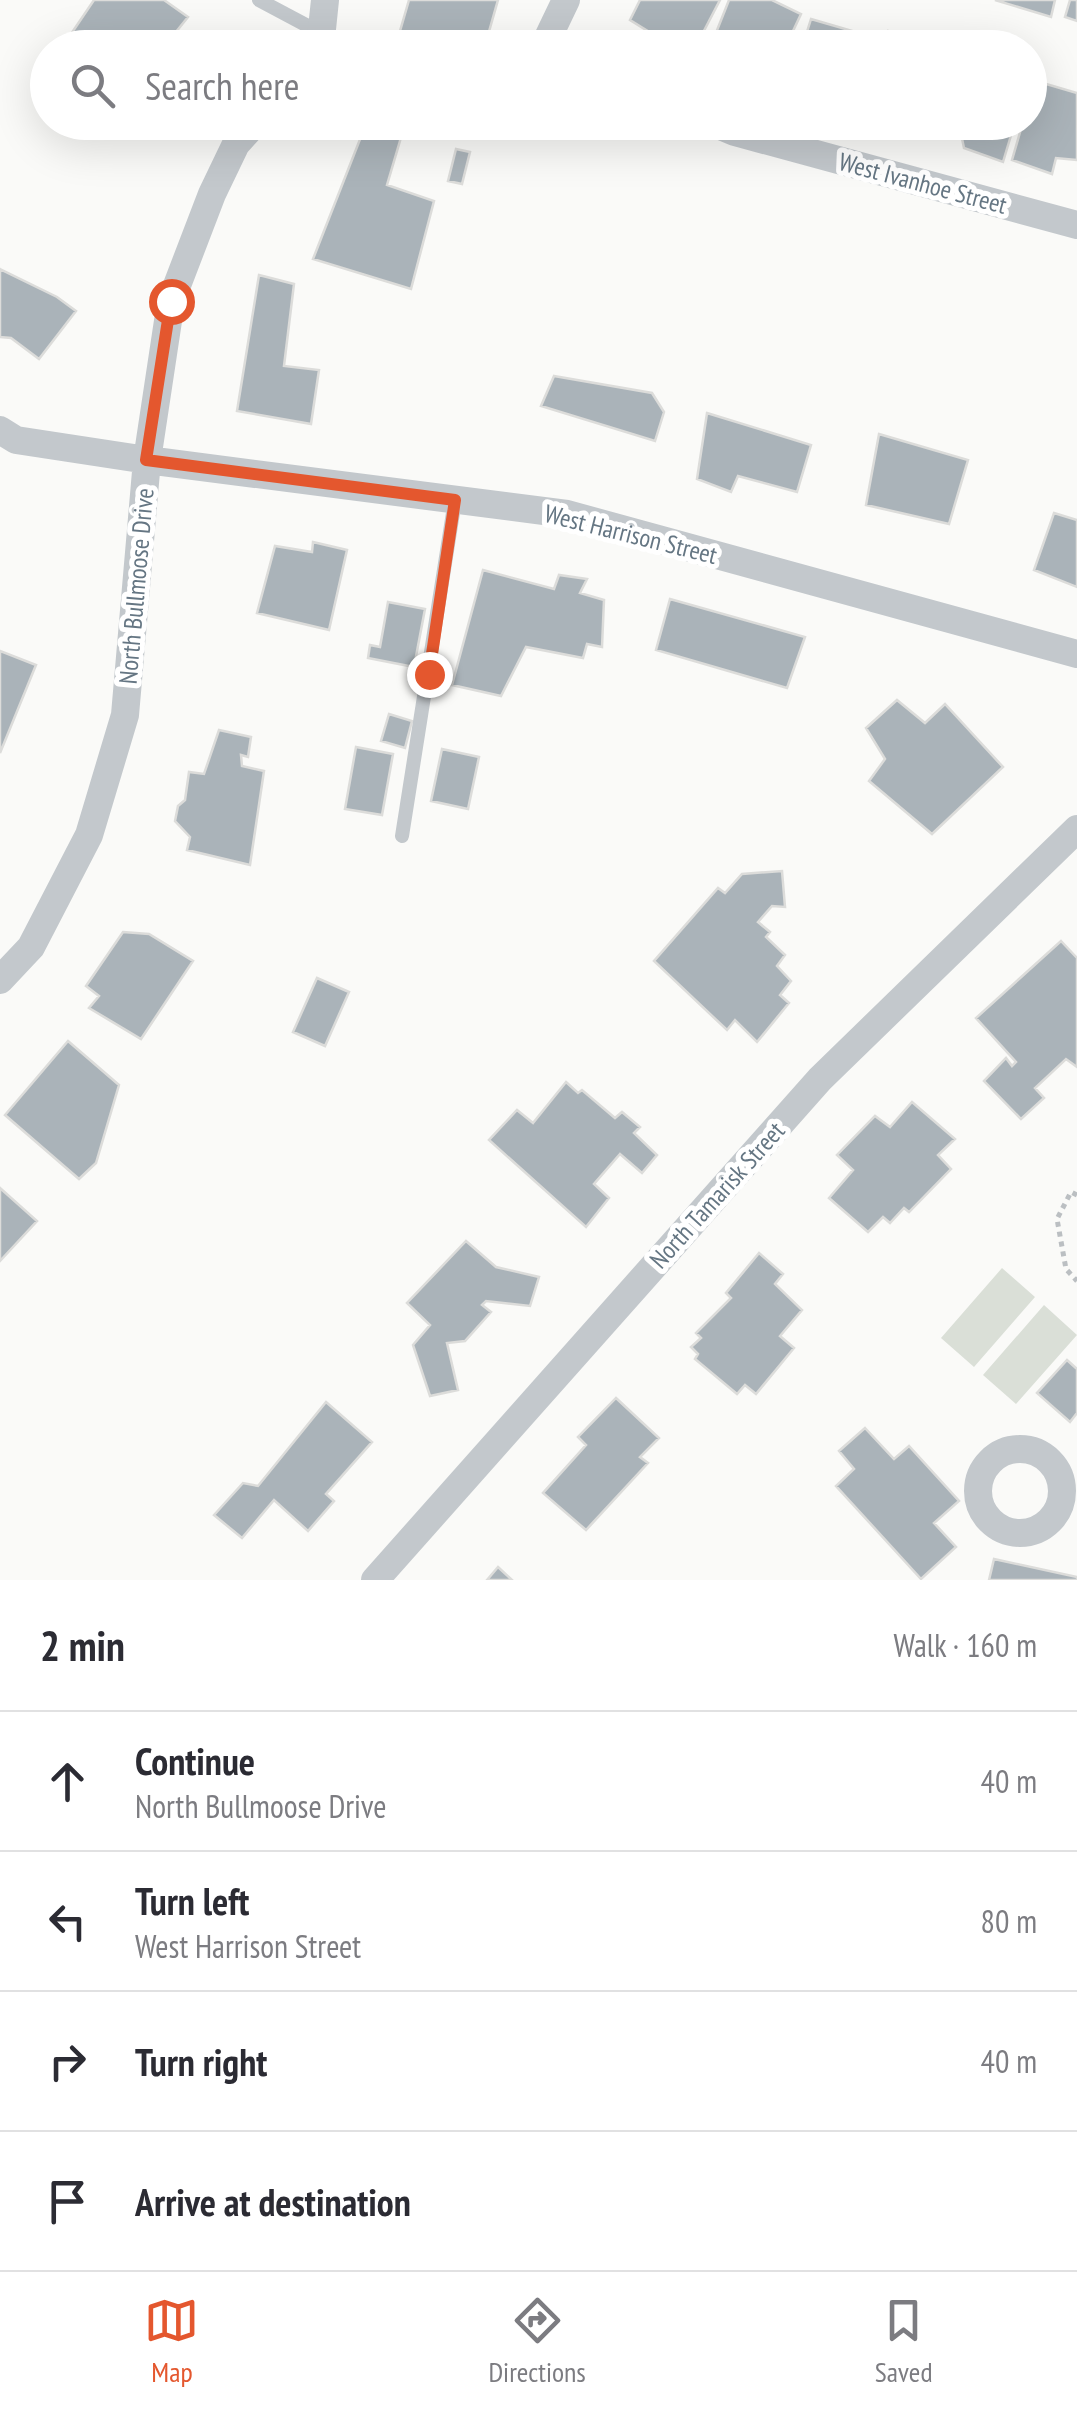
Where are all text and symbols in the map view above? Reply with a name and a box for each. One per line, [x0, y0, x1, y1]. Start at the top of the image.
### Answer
search box [30, 30, 1047, 140]
icon: search [65, 58, 120, 113]
text: Search here [145, 61, 299, 110]
street label: West Ivanhoe Street [836, 145, 1011, 221]
route start [149, 279, 195, 325]
street label: North Bullmoose Drive [111, 487, 161, 685]
street label: West Harrison Street [541, 497, 721, 571]
route end [407, 652, 453, 698]
street label: North Tamarisk Street [643, 1115, 791, 1275]
text: 2 min [40, 1618, 125, 1673]
text: Walk · 160 m [893, 1624, 1037, 1666]
text: Continue [135, 1736, 255, 1785]
icon: ahead [40, 1754, 95, 1809]
text: 40 m [981, 1760, 1037, 1802]
text: North Bullmoose Drive [135, 1785, 387, 1827]
text: Turn left [135, 1876, 249, 1925]
icon: left [40, 1894, 95, 1949]
text: 80 m [981, 1900, 1037, 1942]
text: West Harrison Street [135, 1925, 361, 1967]
icon: right [40, 2034, 95, 2089]
text: Turn right [135, 2037, 267, 2086]
text: 40 m [981, 2040, 1037, 2082]
icon: arrive [40, 2174, 95, 2229]
text: Arrive at destination [135, 2177, 411, 2226]
tab: Map [144, 2293, 199, 2390]
tab: Directions [488, 2293, 586, 2390]
tab: Saved [875, 2293, 933, 2390]

